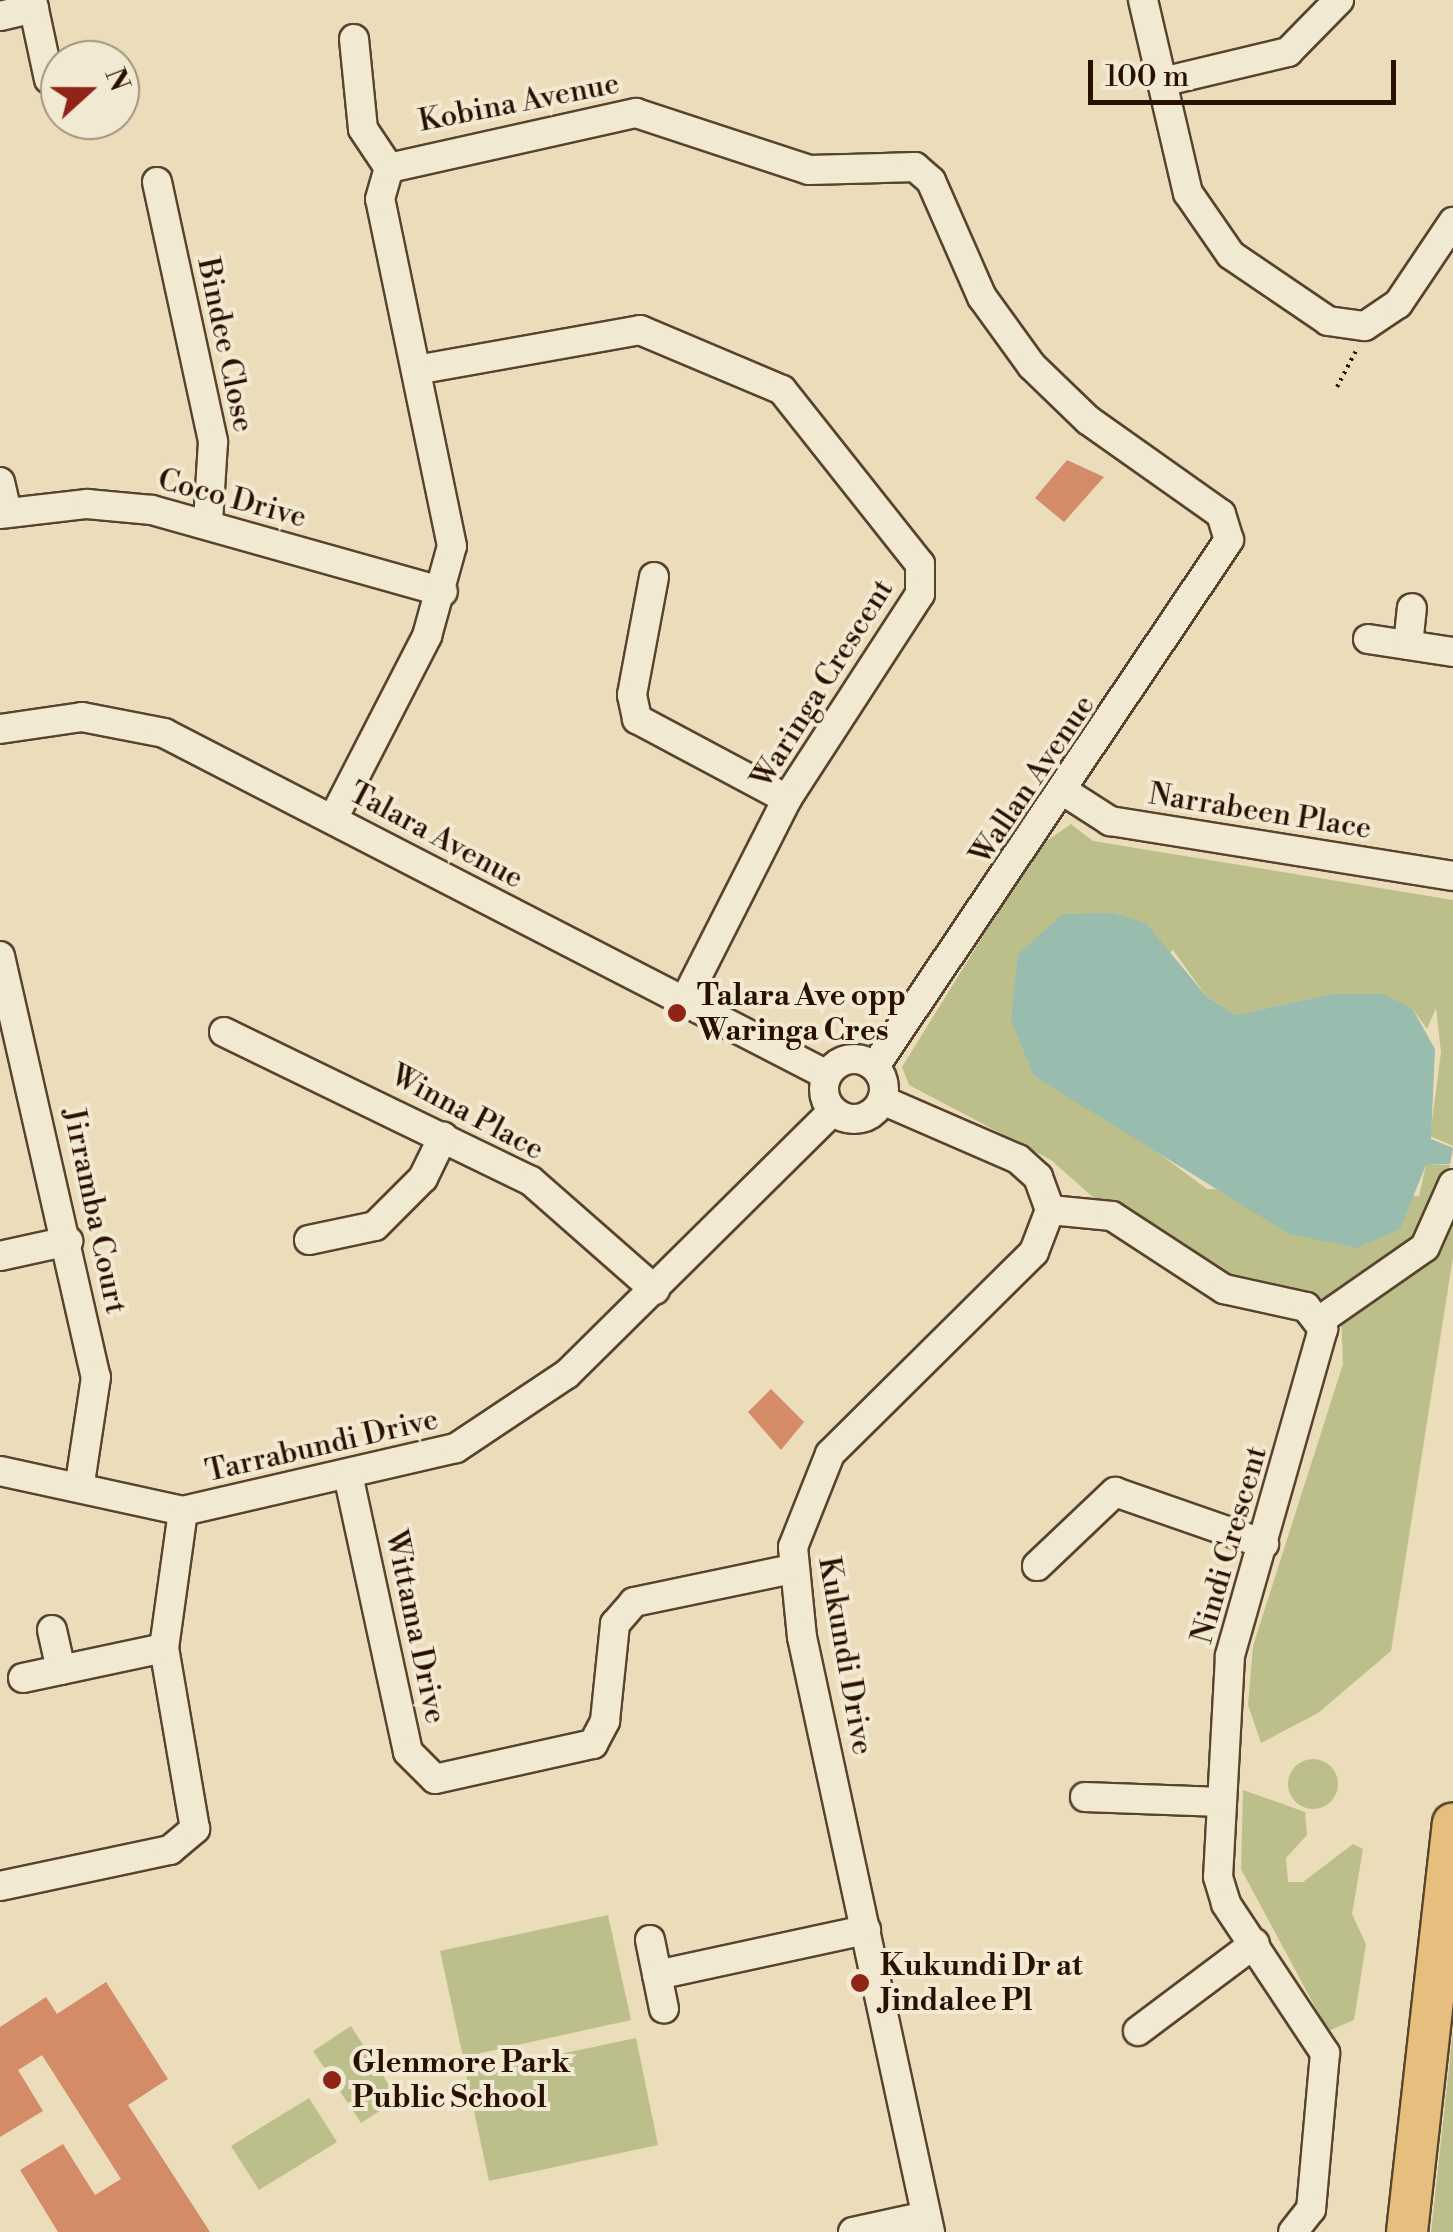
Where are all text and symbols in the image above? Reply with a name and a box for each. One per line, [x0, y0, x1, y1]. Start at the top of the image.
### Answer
north arrow [40, 40, 140, 140]
scale bar [1093, 40, 1400, 102]
text: 100 m [1105, 58, 1189, 96]
text: N [96, 63, 137, 96]
street label: Kobina Avenue [416, 66, 622, 140]
street label: Bindee Close [189, 255, 261, 435]
street label: Coco Drive [154, 462, 310, 536]
street label: Waringa Crescent [744, 573, 902, 795]
street label: Wallan Avenue [963, 689, 1103, 871]
street label: Talara Avenue [343, 775, 529, 897]
street label: Narrabeen Place [1146, 777, 1374, 847]
place label: Talara Ave opp Waringa Cres [697, 978, 906, 1048]
marker: Talara Ave opp Waringa Cres [666, 1002, 688, 1024]
street label: Winna Place [384, 1058, 550, 1168]
street label: Jirramba Court [55, 1105, 133, 1317]
street label: Tarrabundi Drive [202, 1402, 442, 1490]
street label: Nindi Crescent [1185, 1442, 1275, 1648]
street label: Wittama Drive [377, 1527, 453, 1727]
street label: Kukundi Drive [810, 1554, 880, 1758]
place label: Kukundi Dr at Jindalee Pl [880, 1948, 1083, 2018]
marker: Kukundi Dr at Jindalee Pl [849, 1972, 871, 1994]
place label: Glenmore Park Public School [352, 2045, 570, 2116]
marker: Glenmore Park Public School [321, 2069, 343, 2091]

